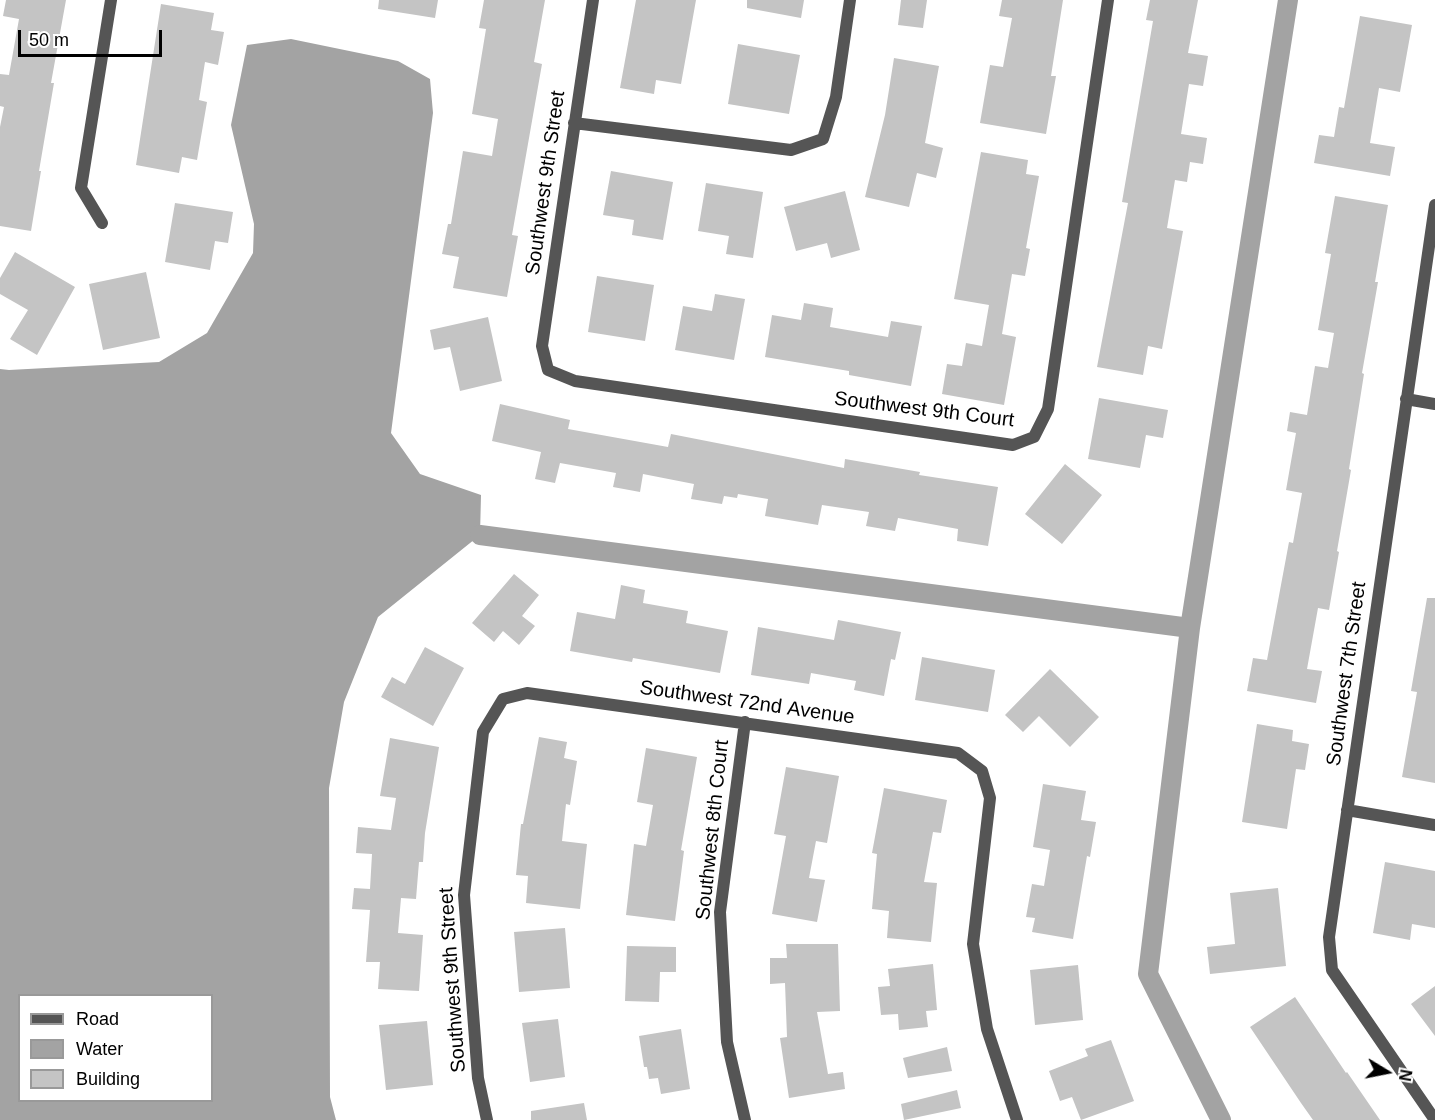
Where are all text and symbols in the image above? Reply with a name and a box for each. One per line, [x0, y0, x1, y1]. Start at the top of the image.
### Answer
scale bar [21, 18, 165, 56]
text: 50 m [29, 30, 69, 50]
street label: Southwest 9th Street [521, 89, 571, 277]
street label: Southwest 9th Court [833, 387, 1015, 433]
street label: Southwest 7th Street [1322, 580, 1372, 768]
street label: Southwest 72nd Avenue [638, 676, 856, 730]
street label: Southwest 8th Court [692, 739, 734, 921]
street label: Southwest 9th Street [435, 887, 471, 1073]
legend [18, 994, 213, 1102]
text: Road [76, 1009, 119, 1029]
text: Water [76, 1039, 123, 1059]
north arrow [1357, 1042, 1417, 1102]
text: N [1396, 1068, 1415, 1082]
text: Building [76, 1069, 140, 1089]

